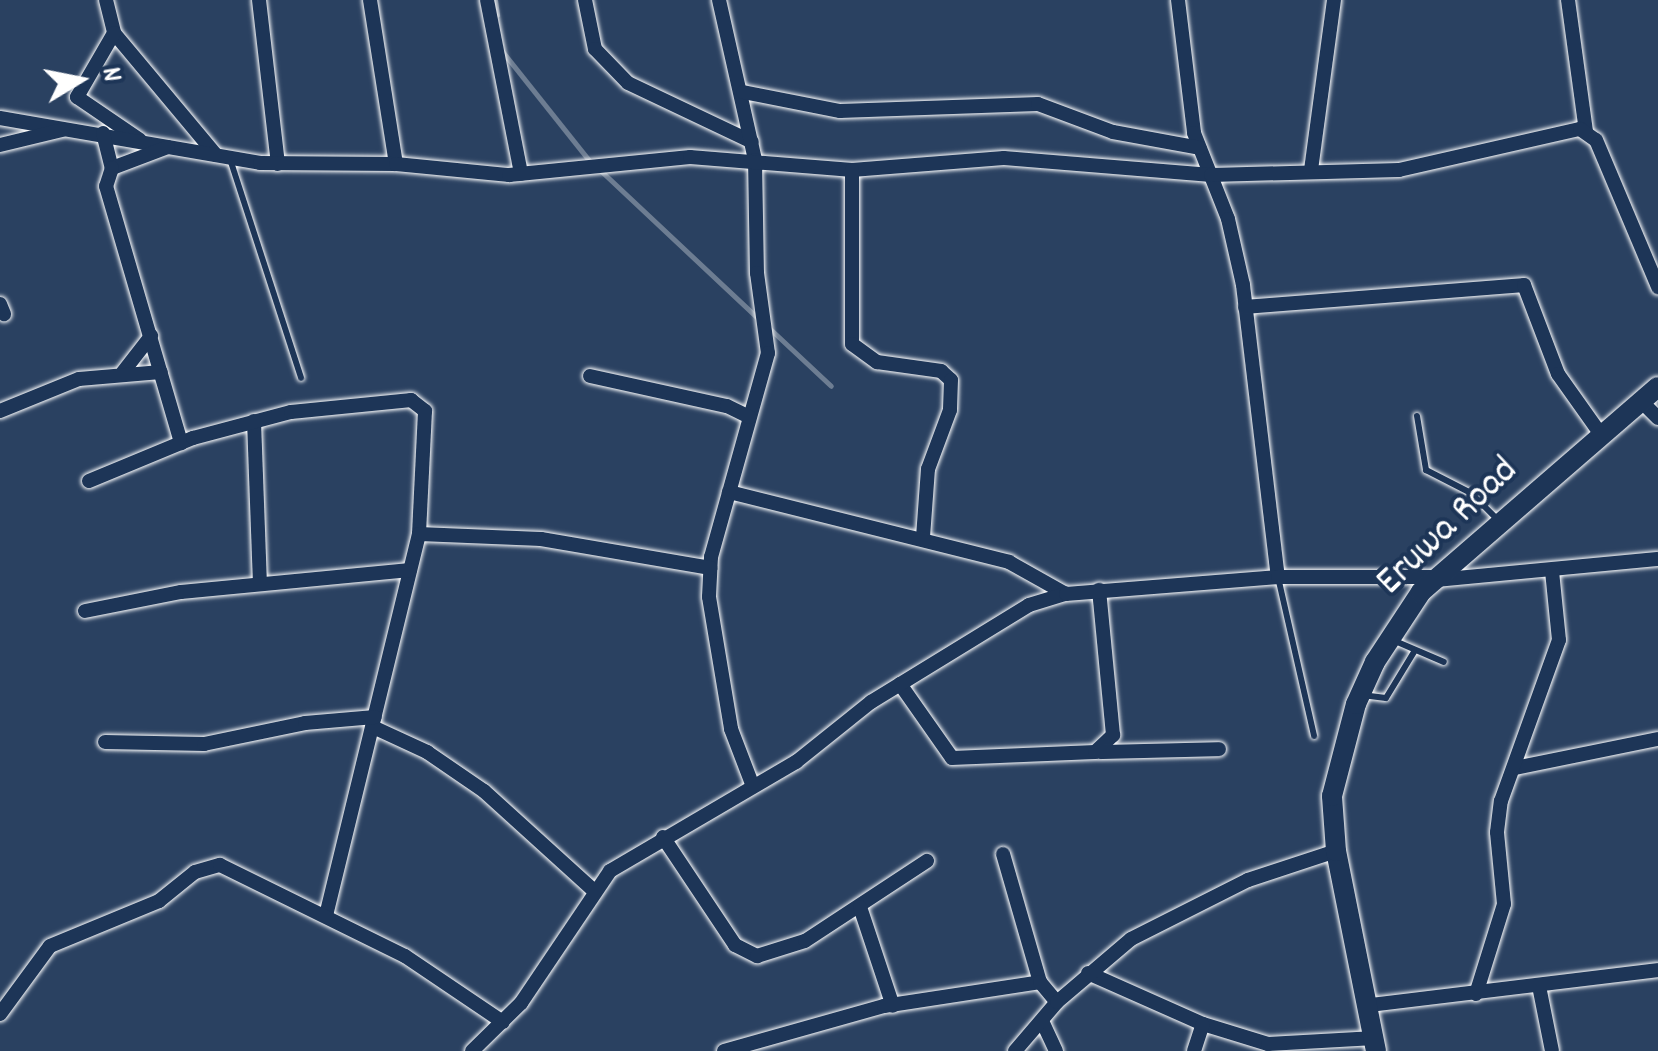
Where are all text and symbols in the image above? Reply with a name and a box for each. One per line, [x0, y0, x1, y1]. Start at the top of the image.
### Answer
north arrow [30, 30, 130, 130]
text: N [89, 65, 130, 85]
street label: Eruwa Road [1368, 449, 1530, 607]

